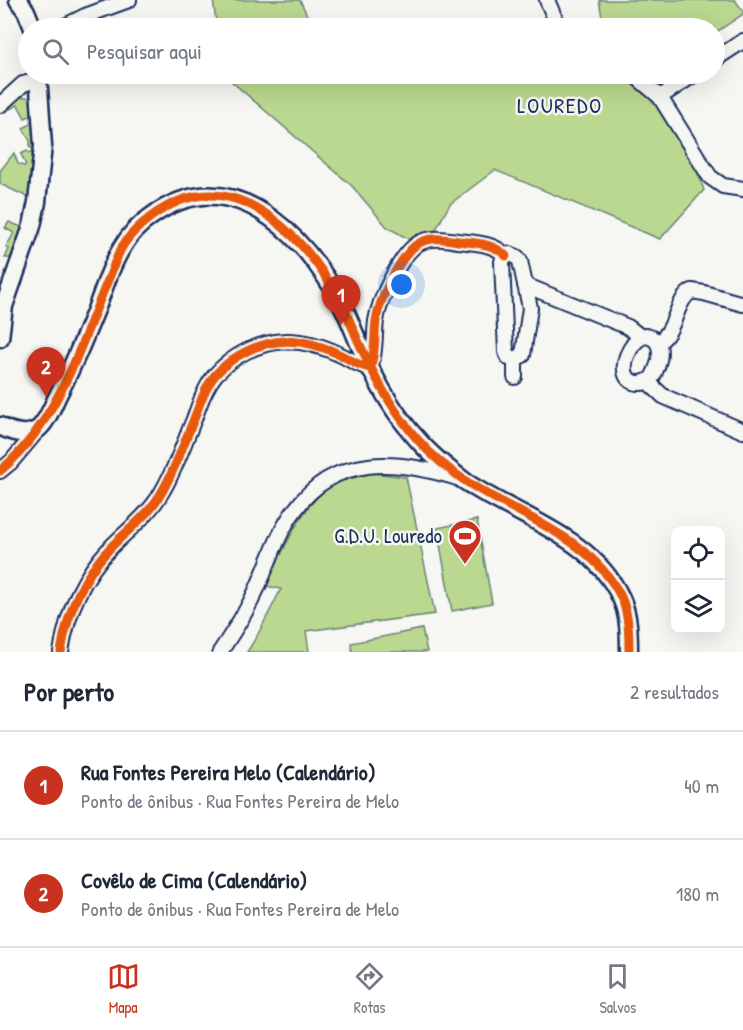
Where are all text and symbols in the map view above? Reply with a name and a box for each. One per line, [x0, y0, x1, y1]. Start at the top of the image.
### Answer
search box [18, 18, 725, 84]
icon: search [39, 35, 72, 68]
text: Pesquisar aqui [87, 36, 202, 66]
district label: LOUREDO [517, 90, 603, 120]
your location [387, 270, 416, 299]
pin: 1 [322, 276, 360, 325]
pin: 2 [26, 348, 66, 397]
sports icon: G.D.U. Louredo [447, 518, 483, 565]
place label: G.D.U. Louredo [334, 521, 442, 550]
map controls [671, 526, 725, 634]
button: locate [671, 526, 725, 580]
button: layers [671, 580, 725, 634]
text: Por perto [24, 674, 114, 709]
text: 2 resultados [630, 678, 719, 705]
text: Rua Fontes Pereira Melo (Calendário) [81, 757, 376, 787]
text: 1 [40, 772, 47, 799]
text: 40 m [684, 772, 719, 799]
text: Ponto de ônibus · Rua Fontes Pereira de Melo [81, 787, 399, 814]
text: Covêlo de Cima (Calendário) [81, 865, 307, 895]
text: 2 [39, 880, 48, 907]
text: 180 m [676, 880, 719, 907]
text: Ponto de ônibus · Rua Fontes Pereira de Melo [81, 895, 399, 922]
tab: Mapa [107, 960, 140, 1018]
tab: Rotas [353, 960, 386, 1018]
tab: Salvos [599, 960, 636, 1018]

